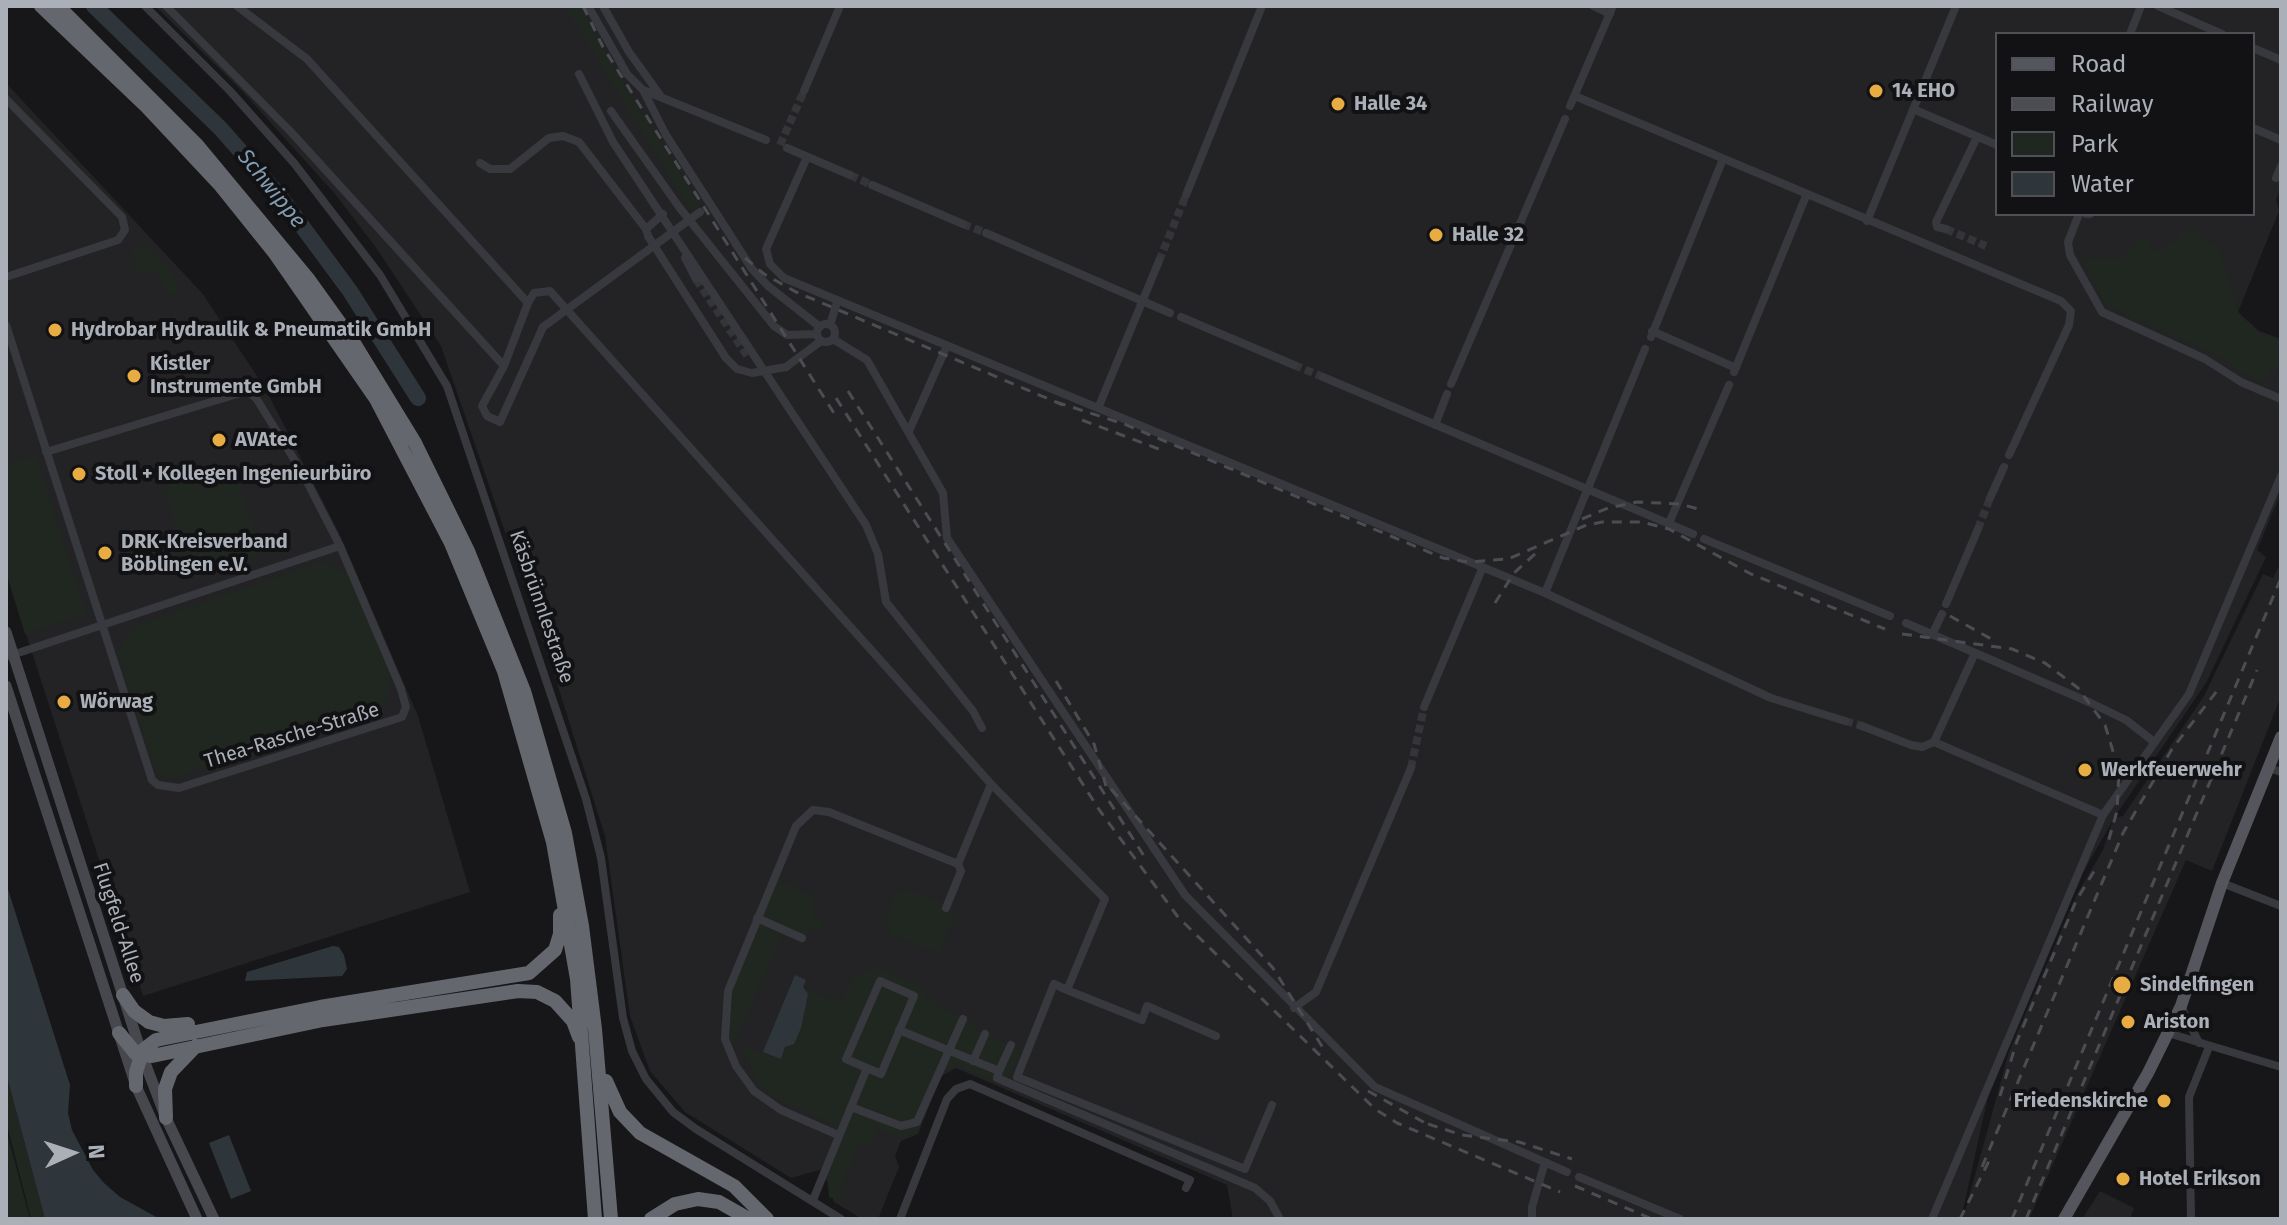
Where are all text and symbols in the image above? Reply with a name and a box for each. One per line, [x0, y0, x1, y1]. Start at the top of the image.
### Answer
legend [1995, 32, 2255, 216]
text: Road [2071, 50, 2126, 78]
place label: 14 EHO [1892, 79, 1955, 103]
marker: 14 EHO [1867, 82, 1885, 100]
text: Railway [2071, 90, 2154, 118]
place label: Halle 34 [1354, 92, 1427, 116]
marker: Halle 34 [1329, 95, 1347, 113]
text: Park [2071, 130, 2118, 158]
water label: Schwippe [231, 144, 311, 234]
text: Water [2071, 170, 2134, 198]
place label: Halle 32 [1452, 223, 1524, 247]
marker: Halle 32 [1427, 226, 1445, 244]
place label: Hydrobar Hydraulik & Pneumatik GmbH [71, 318, 431, 342]
marker: Hydrobar Hydraulik & Pneumatik GmbH [46, 321, 64, 339]
place label: Kistler Instrumente GmbH [150, 352, 322, 399]
marker: Kistler Instrumente GmbH [125, 367, 143, 385]
place label: AVAtec [235, 428, 297, 452]
marker: AVAtec [210, 431, 228, 449]
place label: Stoll + Kollegen Ingenieurbüro [95, 462, 371, 486]
marker: Stoll + Kollegen Ingenieurbüro [70, 465, 88, 483]
street label: Käsbrünnlestraße [504, 527, 578, 687]
place label: DRK-Kreisverband Böblingen e.V. [121, 530, 288, 577]
marker: DRK-Kreisverband Böblingen e.V. [96, 544, 114, 562]
place label: Wörwag [80, 690, 153, 714]
marker: Wörwag [55, 693, 73, 711]
street label: Thea-Rasche-Straße [202, 698, 382, 774]
place label: Werkfeuerwehr [2101, 758, 2242, 782]
marker: Werkfeuerwehr [2076, 761, 2094, 779]
street label: Flugfeld-Allee [87, 860, 149, 986]
place label: Sindelfingen [2140, 973, 2254, 997]
marker: Sindelfingen [2111, 974, 2133, 996]
place label: Ariston [2144, 1010, 2210, 1034]
marker: Ariston [2119, 1013, 2137, 1031]
place label: Friedenskirche [2014, 1089, 2148, 1113]
marker: Friedenskirche [2155, 1092, 2173, 1110]
north arrow [32, 1113, 112, 1193]
text: N [83, 1144, 110, 1160]
place label: Hotel Erikson [2139, 1167, 2261, 1191]
marker: Hotel Erikson [2114, 1170, 2132, 1188]

